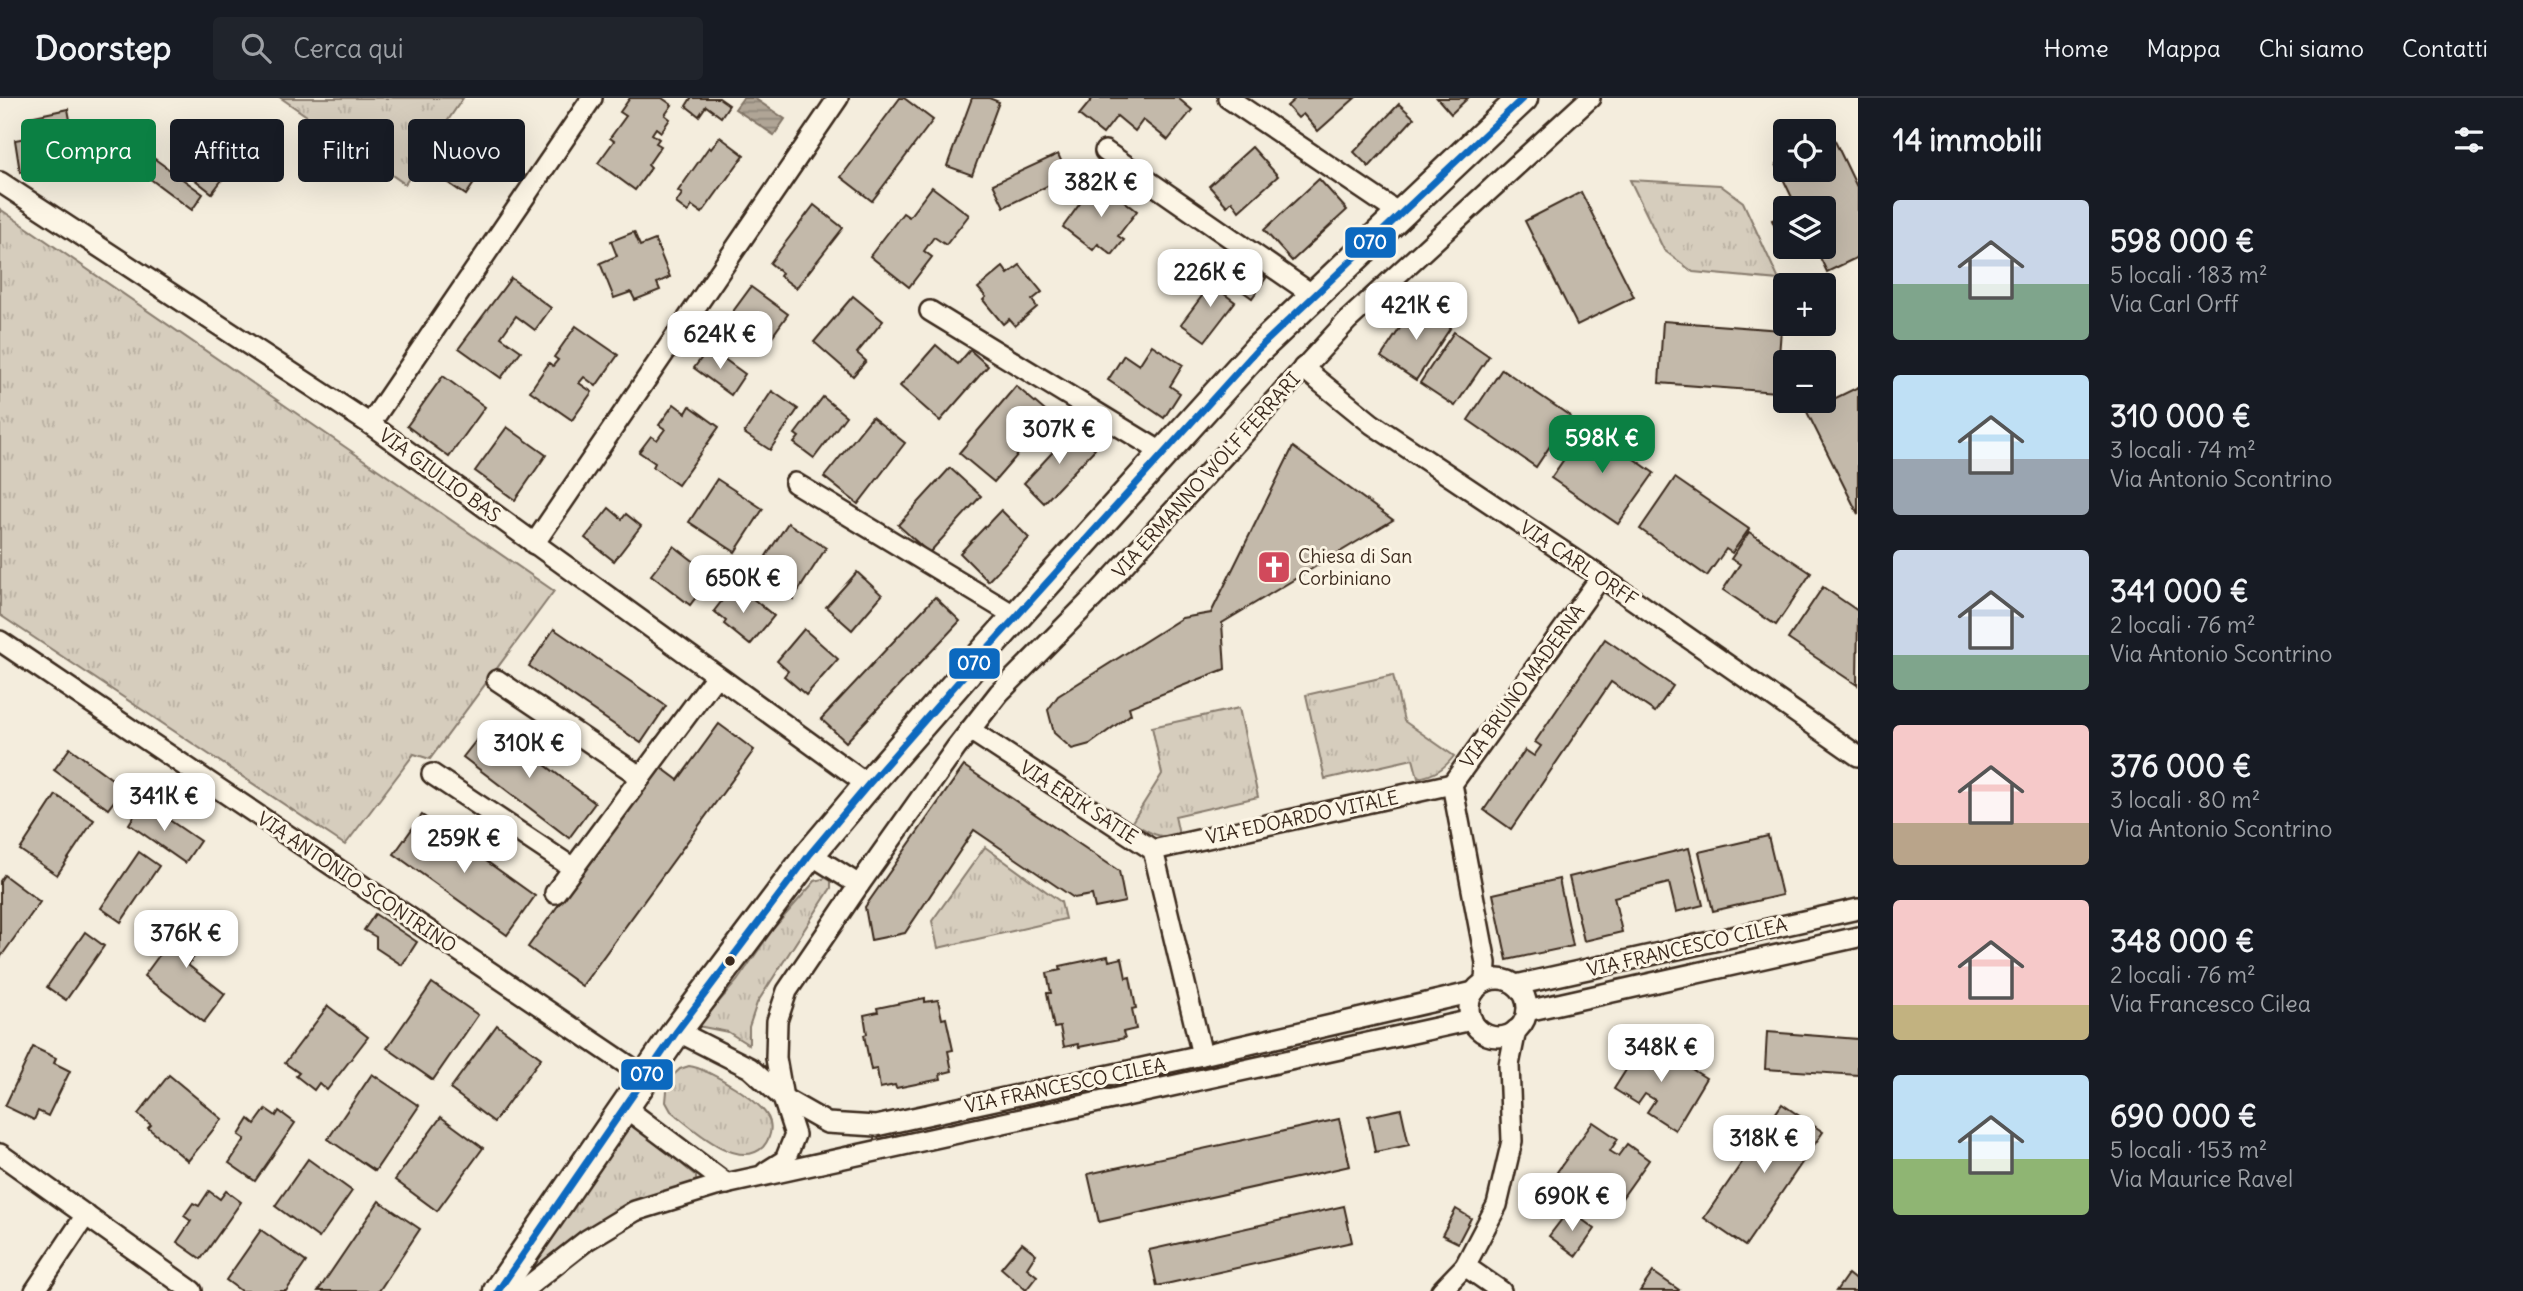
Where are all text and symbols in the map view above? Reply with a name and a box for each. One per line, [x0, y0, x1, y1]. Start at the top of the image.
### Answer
search box [213, 17, 703, 80]
text: Doorstep [35, 27, 171, 69]
icon: search [237, 29, 275, 67]
text: Cerca qui [293, 32, 404, 65]
text: Home [2044, 33, 2109, 63]
text: Mappa [2147, 33, 2221, 63]
text: Chi siamo [2259, 33, 2364, 63]
text: Contatti [2402, 33, 2488, 63]
chip: Compra [21, 119, 156, 182]
chip: Affitta [170, 119, 284, 182]
chip: Filtri [298, 119, 394, 182]
chip: Nuovo [408, 119, 525, 182]
map controls [1773, 119, 1836, 413]
button: locate [1773, 119, 1836, 182]
text: 14 immobili [1893, 121, 2042, 159]
icon: filters [2450, 121, 2488, 159]
pin: 382K € [1044, 159, 1158, 219]
text: 382K € [1064, 167, 1138, 196]
button: layers [1773, 196, 1836, 259]
text: 598 000 € [2110, 222, 2255, 260]
line badge: 070 [1344, 226, 1397, 259]
icon: home [1949, 228, 2033, 312]
text: 070 [1353, 230, 1387, 254]
pin: 226K € [1153, 250, 1267, 309]
text: 226K € [1174, 257, 1246, 286]
text: 5 locali · 183 m² [2110, 260, 2267, 289]
button: + [1773, 273, 1836, 336]
pin: 421K € [1359, 282, 1473, 342]
text: Via Carl Orff [2110, 289, 2238, 318]
text: 421K € [1381, 290, 1451, 319]
pin: 624K € [663, 312, 777, 371]
text: 624K € [683, 319, 757, 348]
button: − [1773, 350, 1836, 413]
street label: VIA ERMANNO WOLF FERRARI [1107, 367, 1305, 583]
text: 310 000 € [2110, 397, 2251, 435]
icon: home [1949, 403, 2033, 487]
pin: 307K € [1002, 406, 1116, 466]
text: 307K € [1022, 414, 1096, 443]
pin: 598K € [1545, 416, 1659, 475]
street label: VIA GIULIO BAS [374, 423, 506, 527]
text: 598K € [1565, 423, 1639, 452]
text: 3 locali · 74 m² [2110, 435, 2256, 464]
text: Via Antonio Scontrino [2110, 464, 2332, 493]
street label: VIA CARL ORFF [1516, 515, 1643, 611]
place label: Chiesa di San Corbiniano [1298, 544, 1412, 590]
church icon: Chiesa di San Corbiniano [1255, 548, 1293, 586]
pin: 650K € [686, 556, 800, 615]
text: 650K € [705, 563, 781, 592]
text: 341 000 € [2110, 572, 2249, 610]
icon: home [1949, 578, 2033, 662]
street label: VIA BRUNO MADERNA [1455, 599, 1589, 773]
text: 2 locali · 76 m² [2110, 610, 2256, 639]
text: Via Antonio Scontrino [2110, 639, 2332, 668]
line badge: 070 [948, 647, 1001, 680]
text: 070 [957, 651, 991, 675]
pin: 310K € [472, 720, 586, 780]
text: 310K € [493, 728, 565, 757]
text: 376 000 € [2110, 747, 2251, 785]
icon: home [1949, 753, 2033, 837]
street label: VIA ERIK SATIE [1015, 755, 1143, 849]
pin: 341K € [107, 774, 221, 833]
text: 341K € [129, 781, 199, 810]
street label: VIA EDOARDO VITALE [1204, 785, 1400, 849]
text: 3 locali · 80 m² [2110, 785, 2260, 814]
street label: VIA ANTONIO SCONTRINO [253, 806, 461, 958]
text: Via Antonio Scontrino [2110, 814, 2332, 843]
pin: 259K € [407, 816, 521, 875]
text: 259K € [427, 823, 501, 852]
pin: 376K € [129, 910, 243, 970]
street label: VIA FRANCESCO CILEA [1585, 912, 1789, 982]
text: 376K € [150, 918, 222, 947]
text: 348 000 € [2110, 922, 2254, 960]
icon: home [1949, 928, 2033, 1012]
unlabelled marker [723, 954, 737, 968]
text: 2 locali · 76 m² [2110, 960, 2256, 989]
text: Via Francesco Cilea [2110, 989, 2311, 1018]
pin: 348K € [1604, 1024, 1718, 1084]
text: 348K € [1624, 1032, 1698, 1061]
street label: VIA FRANCESCO CILEA [962, 1052, 1168, 1118]
line badge: 070 [620, 1058, 674, 1091]
text: 070 [630, 1062, 664, 1086]
text: 690 000 € [2110, 1097, 2257, 1135]
icon: home [1949, 1103, 2033, 1187]
pin: 318K € [1707, 1116, 1821, 1175]
text: 318K € [1729, 1123, 1799, 1152]
text: 5 locali · 153 m² [2110, 1135, 2267, 1164]
text: Via Maurice Ravel [2110, 1164, 2293, 1193]
pin: 690K € [1515, 1174, 1629, 1233]
text: 690K € [1534, 1181, 1610, 1210]

